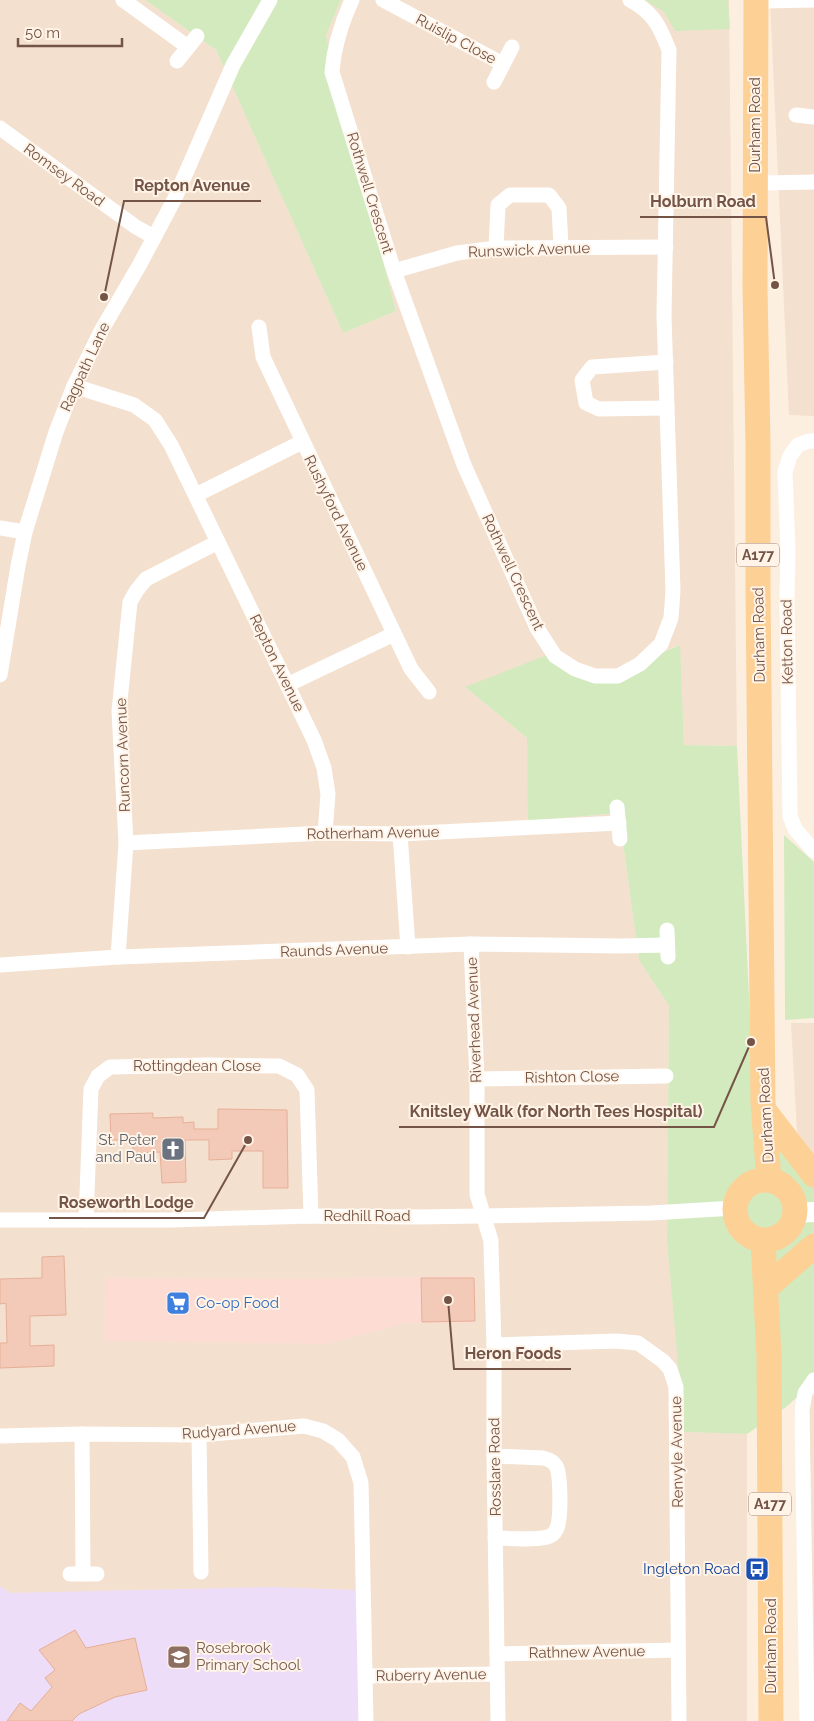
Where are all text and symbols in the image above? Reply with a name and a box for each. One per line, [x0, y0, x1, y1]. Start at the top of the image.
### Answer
street label: Ruislip Close [413, 10, 500, 68]
scale bar [18, 15, 121, 47]
text: 50 m [25, 24, 60, 42]
street label: Durham Road [746, 77, 764, 173]
street label: Rothwell Crescent [343, 130, 397, 256]
street label: Romsey Road [20, 140, 108, 210]
callout: Repton Avenue [124, 170, 261, 201]
text: Repton Avenue [134, 176, 251, 195]
callout: Holburn Road [640, 186, 766, 217]
text: Holburn Road [650, 192, 756, 211]
street label: Runswick Avenue [468, 239, 591, 261]
street label: Ragpath Lane [56, 319, 114, 415]
street label: Rushyford Avenue [300, 452, 372, 574]
street label: Rothwell Crescent [478, 511, 548, 633]
road number: A177 [737, 544, 779, 566]
street label: Durham Road [749, 587, 769, 683]
street label: Ketton Road [777, 599, 797, 685]
street label: Repton Avenue [246, 611, 308, 715]
street label: Runcorn Avenue [112, 697, 134, 812]
street label: Rotherham Avenue [306, 823, 440, 843]
street label: Raunds Avenue [280, 939, 389, 961]
street label: Riverhead Avenue [463, 957, 485, 1083]
street label: Rottingdean Close [133, 1057, 261, 1075]
street label: Rishton Close [525, 1067, 620, 1087]
street label: Durham Road [755, 1067, 777, 1163]
callout: Knitsley Walk (for North Tees Hospital) [399, 1096, 714, 1127]
text: Knitsley Walk (for North Tees Hospital) [410, 1102, 703, 1121]
place label: St. Peter and Paul [96, 1131, 157, 1166]
church icon: St. Peter and Paul [160, 1136, 186, 1162]
callout: Roseworth Lodge [49, 1187, 204, 1218]
text: Roseworth Lodge [59, 1193, 194, 1212]
street label: Redhill Road [323, 1207, 411, 1225]
supermarket icon: Co-op Food [165, 1290, 191, 1316]
place label: Co-op Food [196, 1294, 279, 1312]
callout: Heron Foods [454, 1338, 571, 1369]
text: Heron Foods [465, 1344, 562, 1363]
street label: Renvyle Avenue [667, 1396, 687, 1508]
street label: Rudyard Avenue [181, 1417, 297, 1443]
street label: Rosslare Road [485, 1417, 505, 1517]
road number: A177 [749, 1492, 791, 1516]
bus stop icon: Ingleton Road [744, 1556, 770, 1582]
place label: Ingleton Road [643, 1560, 740, 1578]
street label: Durham Road [762, 1598, 780, 1694]
place label: Rosebrook Primary School [196, 1639, 302, 1674]
street label: Rathnew Avenue [529, 1642, 646, 1662]
school or university icon: Rosebrook Primary School [166, 1644, 192, 1670]
street label: Ruberry Avenue [375, 1665, 487, 1685]

